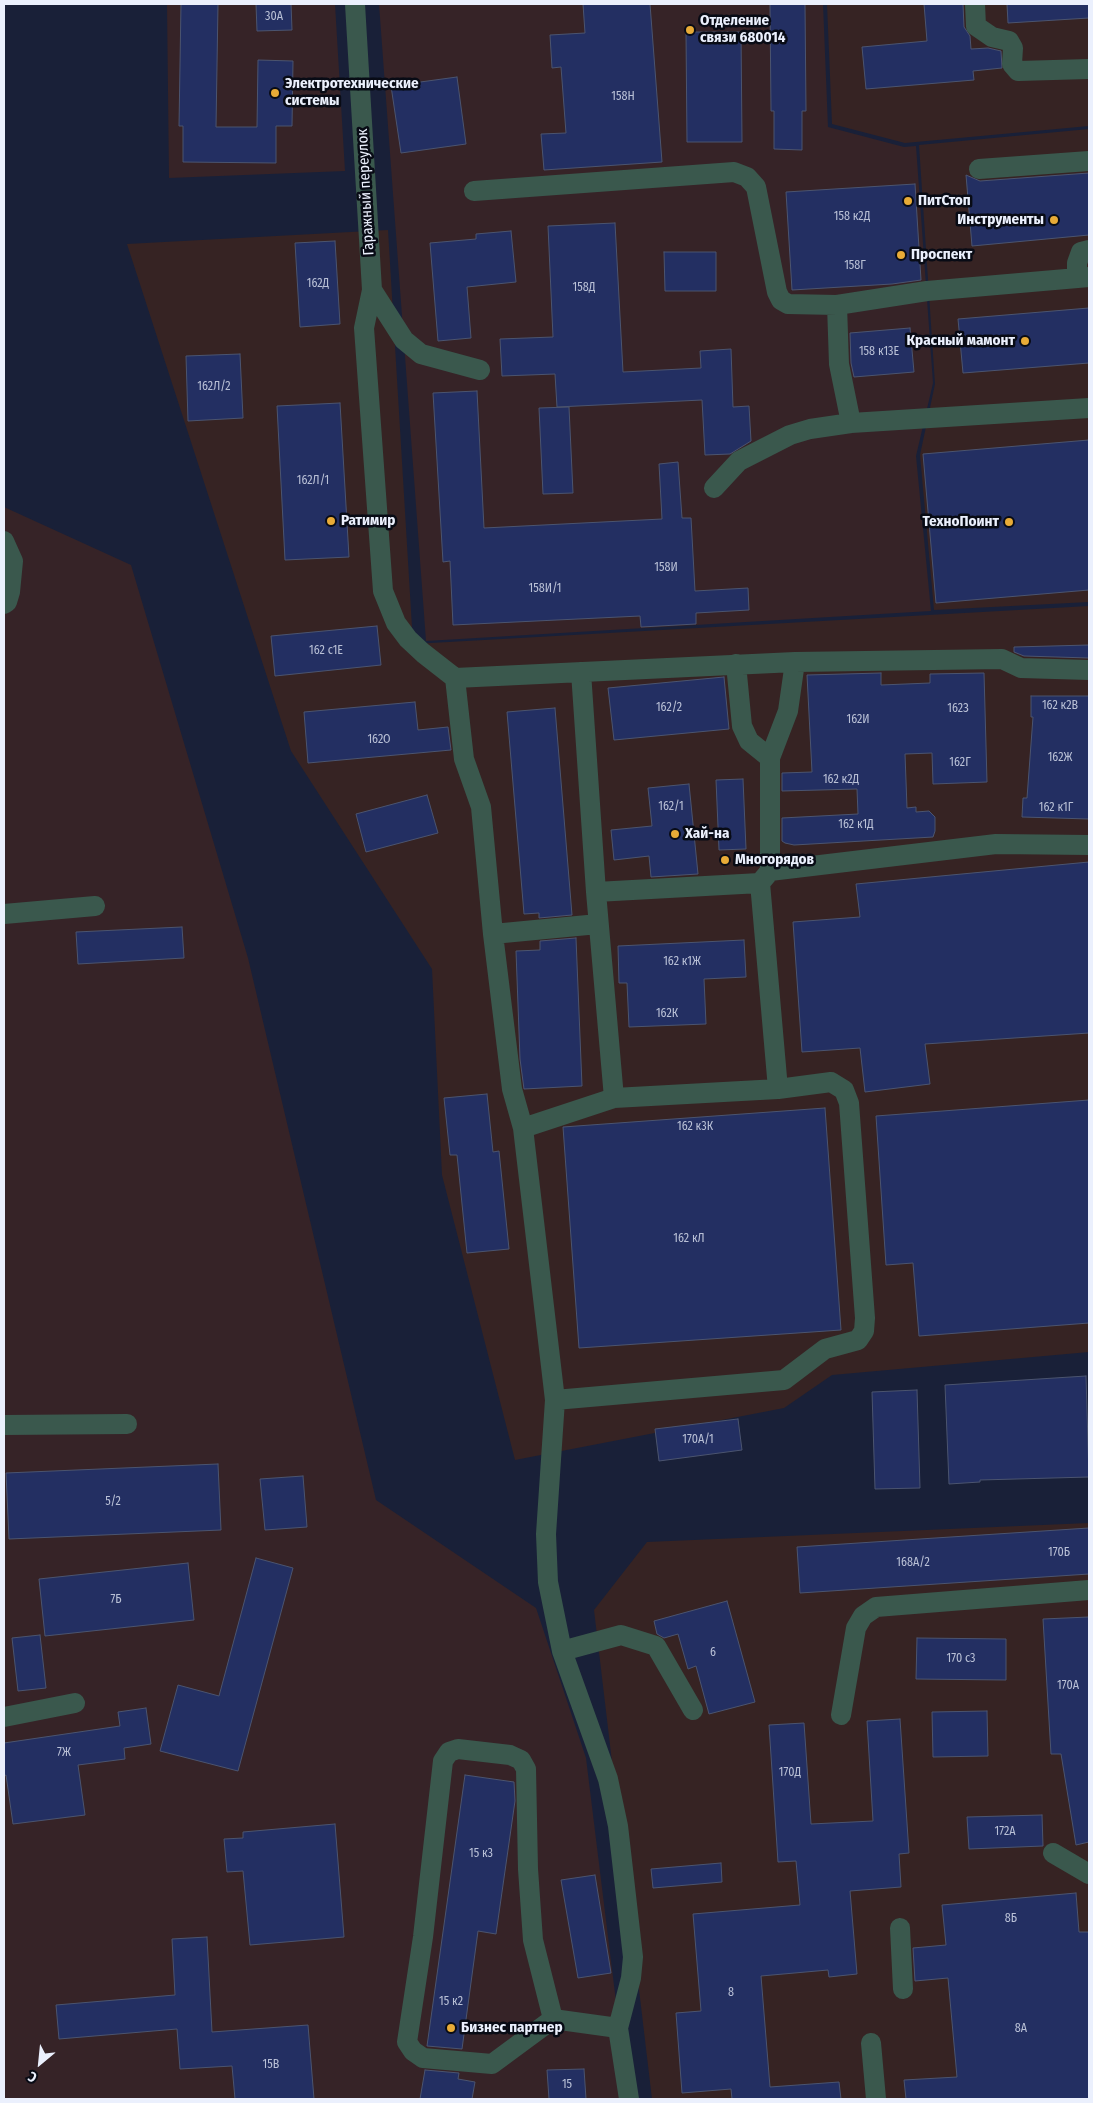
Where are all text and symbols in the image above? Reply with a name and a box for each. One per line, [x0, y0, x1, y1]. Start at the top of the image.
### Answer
house number: 30А [265, 10, 283, 24]
place label: Отделение связи 680014 [700, 12, 785, 47]
marker: Отделение связи 680014 [684, 24, 696, 36]
place label: Электротехнические системы [285, 75, 419, 110]
marker: Электротехнические системы [269, 87, 281, 99]
house number: 158Н [611, 90, 635, 104]
street label: Гаражный переулок [354, 128, 378, 256]
place label: ПитСтоп [918, 192, 971, 210]
marker: ПитСтоп [902, 195, 914, 207]
house number: 158 к2Д [834, 210, 870, 224]
place label: Инструменты [957, 211, 1044, 229]
marker: Инструменты [1048, 214, 1060, 226]
place label: Проспект [911, 246, 972, 264]
marker: Проспект [895, 249, 907, 261]
house number: 158Г [844, 259, 866, 273]
house number: 162Д [307, 277, 329, 291]
house number: 158Д [573, 281, 595, 295]
place label: Красный мамонт [907, 332, 1015, 350]
marker: Красный мамонт [1019, 335, 1031, 347]
house number: 158 к13Е [859, 345, 899, 359]
house number: 162Л/2 [197, 380, 231, 394]
house number: 162Л/1 [297, 474, 329, 488]
place label: Ратимир [341, 512, 395, 530]
place label: ТехноПоинт [923, 513, 999, 531]
marker: Ратимир [325, 515, 337, 527]
marker: ТехноПоинт [1003, 516, 1015, 528]
house number: 158И [654, 561, 678, 575]
house number: 158И/1 [528, 582, 562, 596]
house number: 162 с1Е [309, 644, 343, 658]
house number: 162 к2В [1042, 699, 1078, 713]
house number: 162/2 [656, 701, 682, 715]
house number: 162З [947, 702, 969, 716]
house number: 162И [846, 713, 870, 727]
house number: 162О [367, 733, 391, 747]
house number: 162Ж [1048, 751, 1072, 765]
house number: 162Г [949, 756, 971, 770]
house number: 162 к2Д [823, 773, 859, 787]
house number: 162/1 [658, 800, 684, 814]
house number: 162 к1Г [1039, 801, 1073, 815]
house number: 162 к1Д [838, 818, 874, 832]
place label: Хай-на [685, 825, 729, 843]
marker: Хай-на [669, 828, 681, 840]
place label: Многорядов [735, 851, 814, 869]
marker: Многорядов [719, 854, 731, 866]
house number: 162 к1Ж [663, 955, 701, 969]
house number: 162К [656, 1007, 678, 1021]
house number: 162 к3К [677, 1120, 713, 1134]
house number: 162 кЛ [673, 1232, 705, 1246]
house number: 170А/1 [682, 1433, 714, 1447]
house number: 5/2 [105, 1495, 121, 1509]
house number: 170Б [1048, 1546, 1070, 1560]
house number: 168А/2 [896, 1556, 930, 1570]
house number: 7Б [110, 1593, 122, 1607]
house number: 6 [710, 1646, 716, 1660]
house number: 170 с3 [946, 1652, 976, 1666]
house number: 170А [1057, 1679, 1079, 1693]
house number: 7Ж [57, 1746, 71, 1760]
house number: 170Д [779, 1766, 801, 1780]
house number: 172А [994, 1825, 1016, 1839]
house number: 15 к3 [469, 1847, 493, 1861]
house number: 8Б [1005, 1912, 1017, 1926]
house number: 8 [728, 1986, 734, 2000]
house number: 15 к2 [439, 1995, 463, 2009]
place label: Бизнес партнер [461, 2019, 563, 2037]
marker: Бизнес партнер [445, 2022, 457, 2034]
house number: 8А [1015, 2022, 1027, 2036]
north arrow [15, 2038, 65, 2088]
house number: 15В [263, 2058, 279, 2072]
text: С [25, 2067, 40, 2086]
house number: 15 [562, 2078, 572, 2092]

